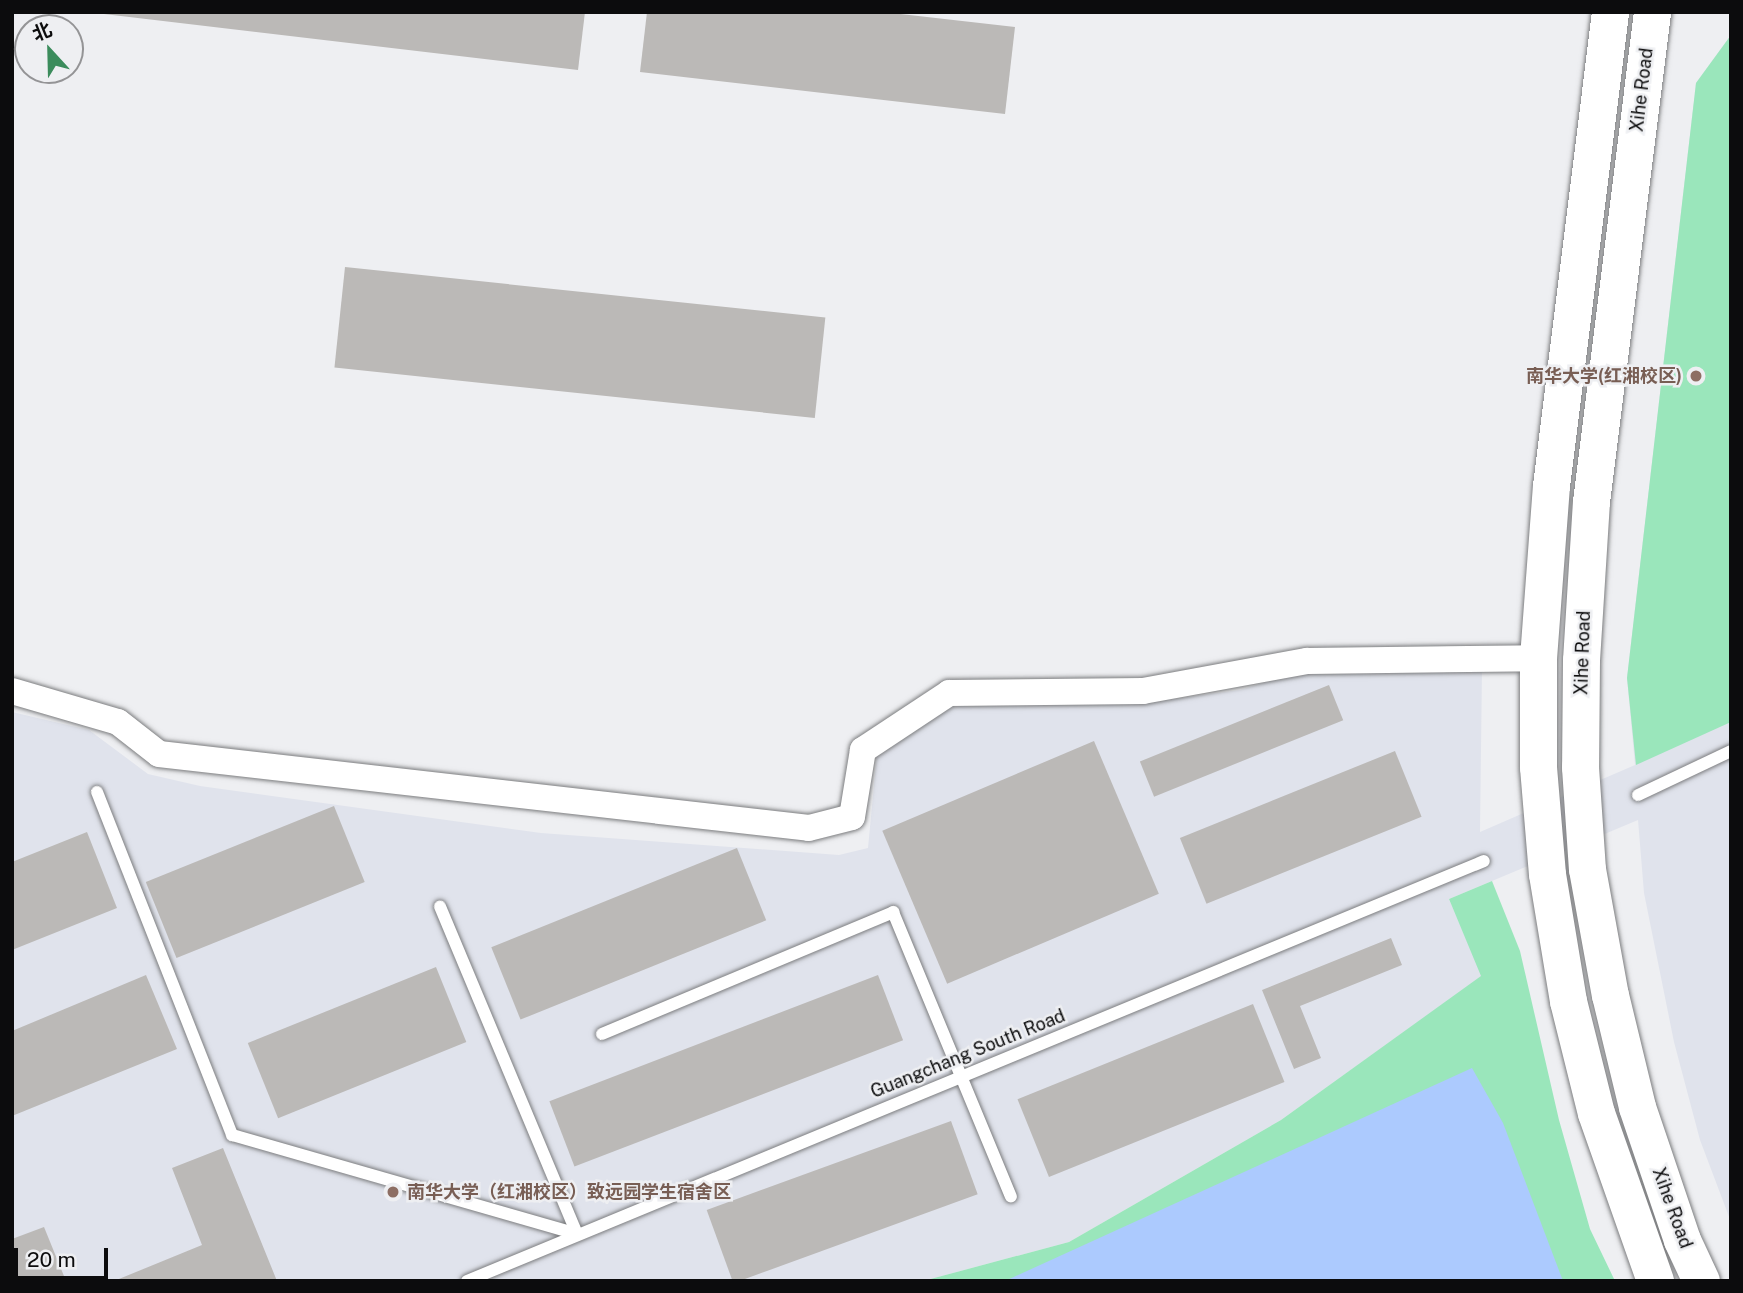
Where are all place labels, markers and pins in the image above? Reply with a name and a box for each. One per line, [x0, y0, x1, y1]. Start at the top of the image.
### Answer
place label: 南华大学(红湘校区) [1526, 365, 1682, 387]
marker: 南华大学(红湘校区) [1688, 368, 1704, 384]
place label: 南华大学（红湘校区）致远园学生宿舍区 [407, 1181, 731, 1203]
marker: 南华大学（红湘校区）致远园学生宿舍区 [385, 1184, 401, 1200]

